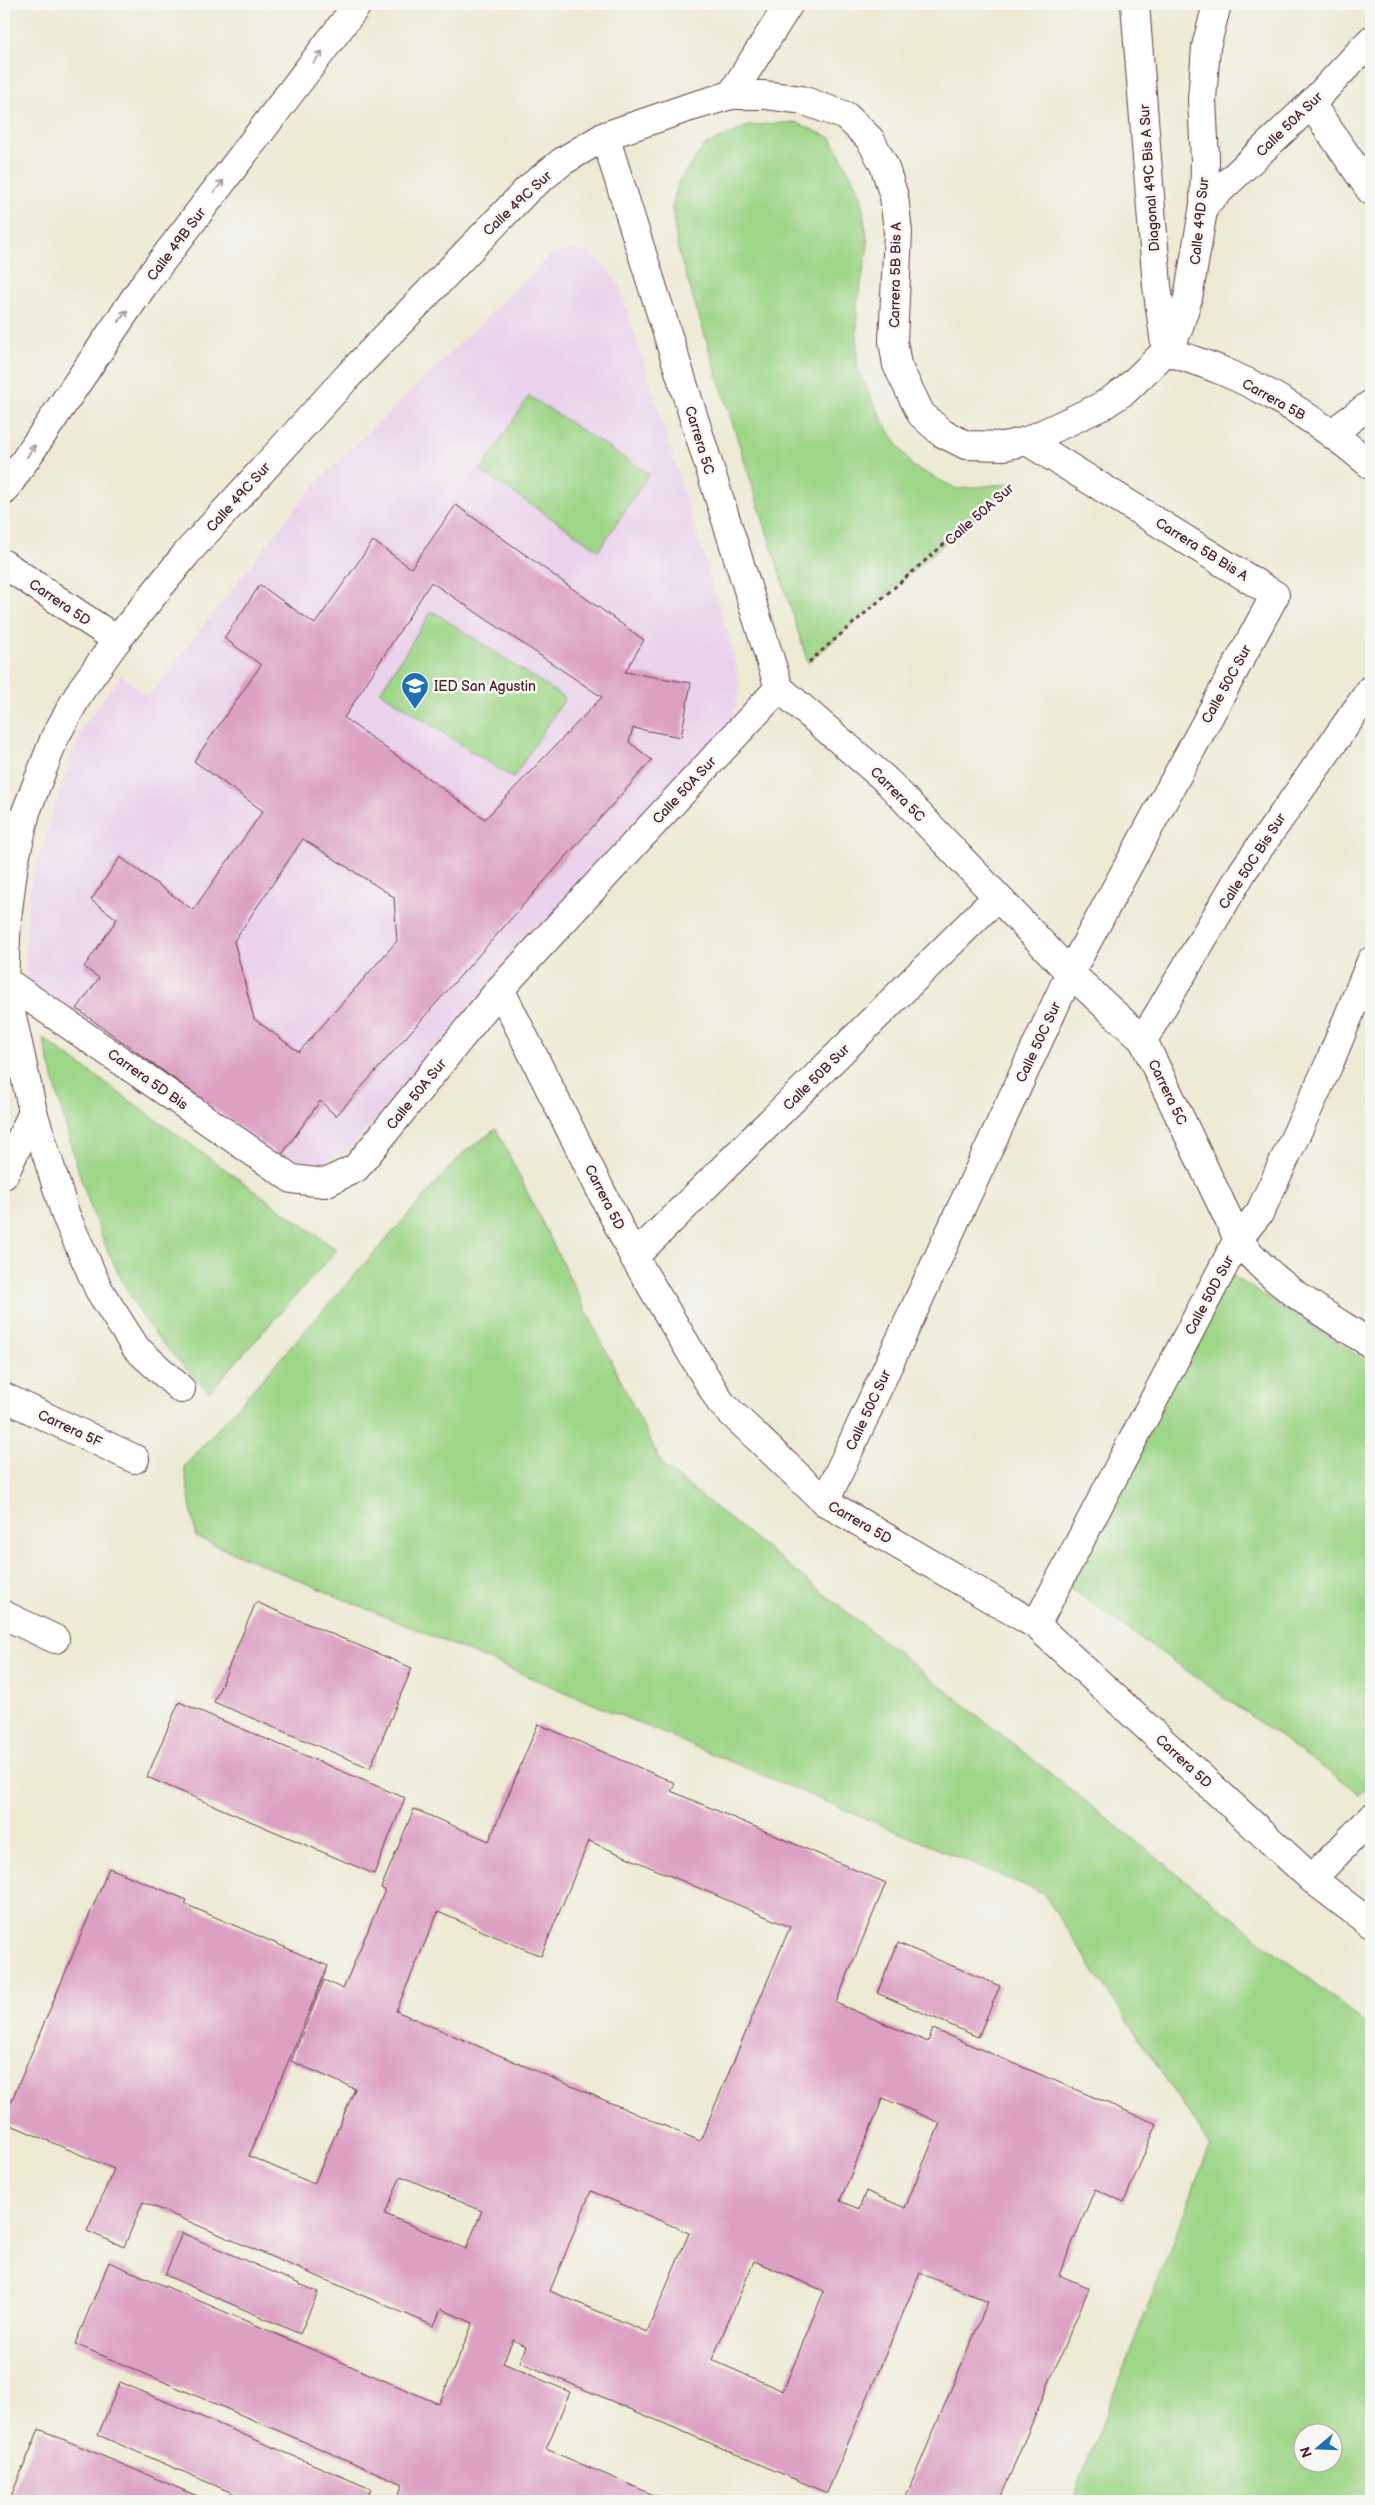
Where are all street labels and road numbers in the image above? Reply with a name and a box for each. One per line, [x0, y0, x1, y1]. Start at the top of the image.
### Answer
street label: Calle 50A Sur [1253, 88, 1327, 160]
street label: Diagonal 49C Bis A Sur [1136, 103, 1163, 252]
street label: Calle 49C Sur [480, 167, 556, 239]
street label: Calle 49D Sur [1186, 176, 1213, 266]
street label: Calle 49B Sur [143, 204, 210, 284]
street label: Carrera 5B Bis A [886, 221, 905, 328]
street label: Carrera 5B [1239, 375, 1309, 424]
street label: Carrera 5C [681, 404, 718, 476]
street label: Calle 49C Sur [203, 458, 275, 536]
street label: Calle 50A Sur [941, 479, 1018, 549]
street label: Carrera 5B Bis A [1152, 514, 1252, 585]
street label: Carrera 5D [26, 576, 94, 629]
street label: Calle 50C Sur [1198, 641, 1255, 726]
street label: Calle 50A Sur [649, 753, 720, 827]
street label: Carrera 5C [867, 763, 929, 825]
street label: Calle 50C Bis Sur [1215, 809, 1290, 912]
street label: Calle 50C Sur [1012, 998, 1065, 1085]
street label: Calle 50B Sur [780, 1040, 854, 1114]
street label: Carrera 5D Bis [104, 1045, 191, 1113]
street label: Calle 50A Sur [383, 1055, 451, 1133]
street label: Carrera 5C [1144, 1057, 1191, 1128]
street label: Carrera 5D [581, 1162, 628, 1233]
street label: Calle 50D Sur [1181, 1252, 1238, 1338]
street label: Calle 50C Sur [842, 1366, 895, 1453]
street label: Carrera 5F [35, 1406, 105, 1451]
street label: Carrera 5D [825, 1497, 895, 1547]
street label: Carrera 5D [1152, 1731, 1215, 1792]

